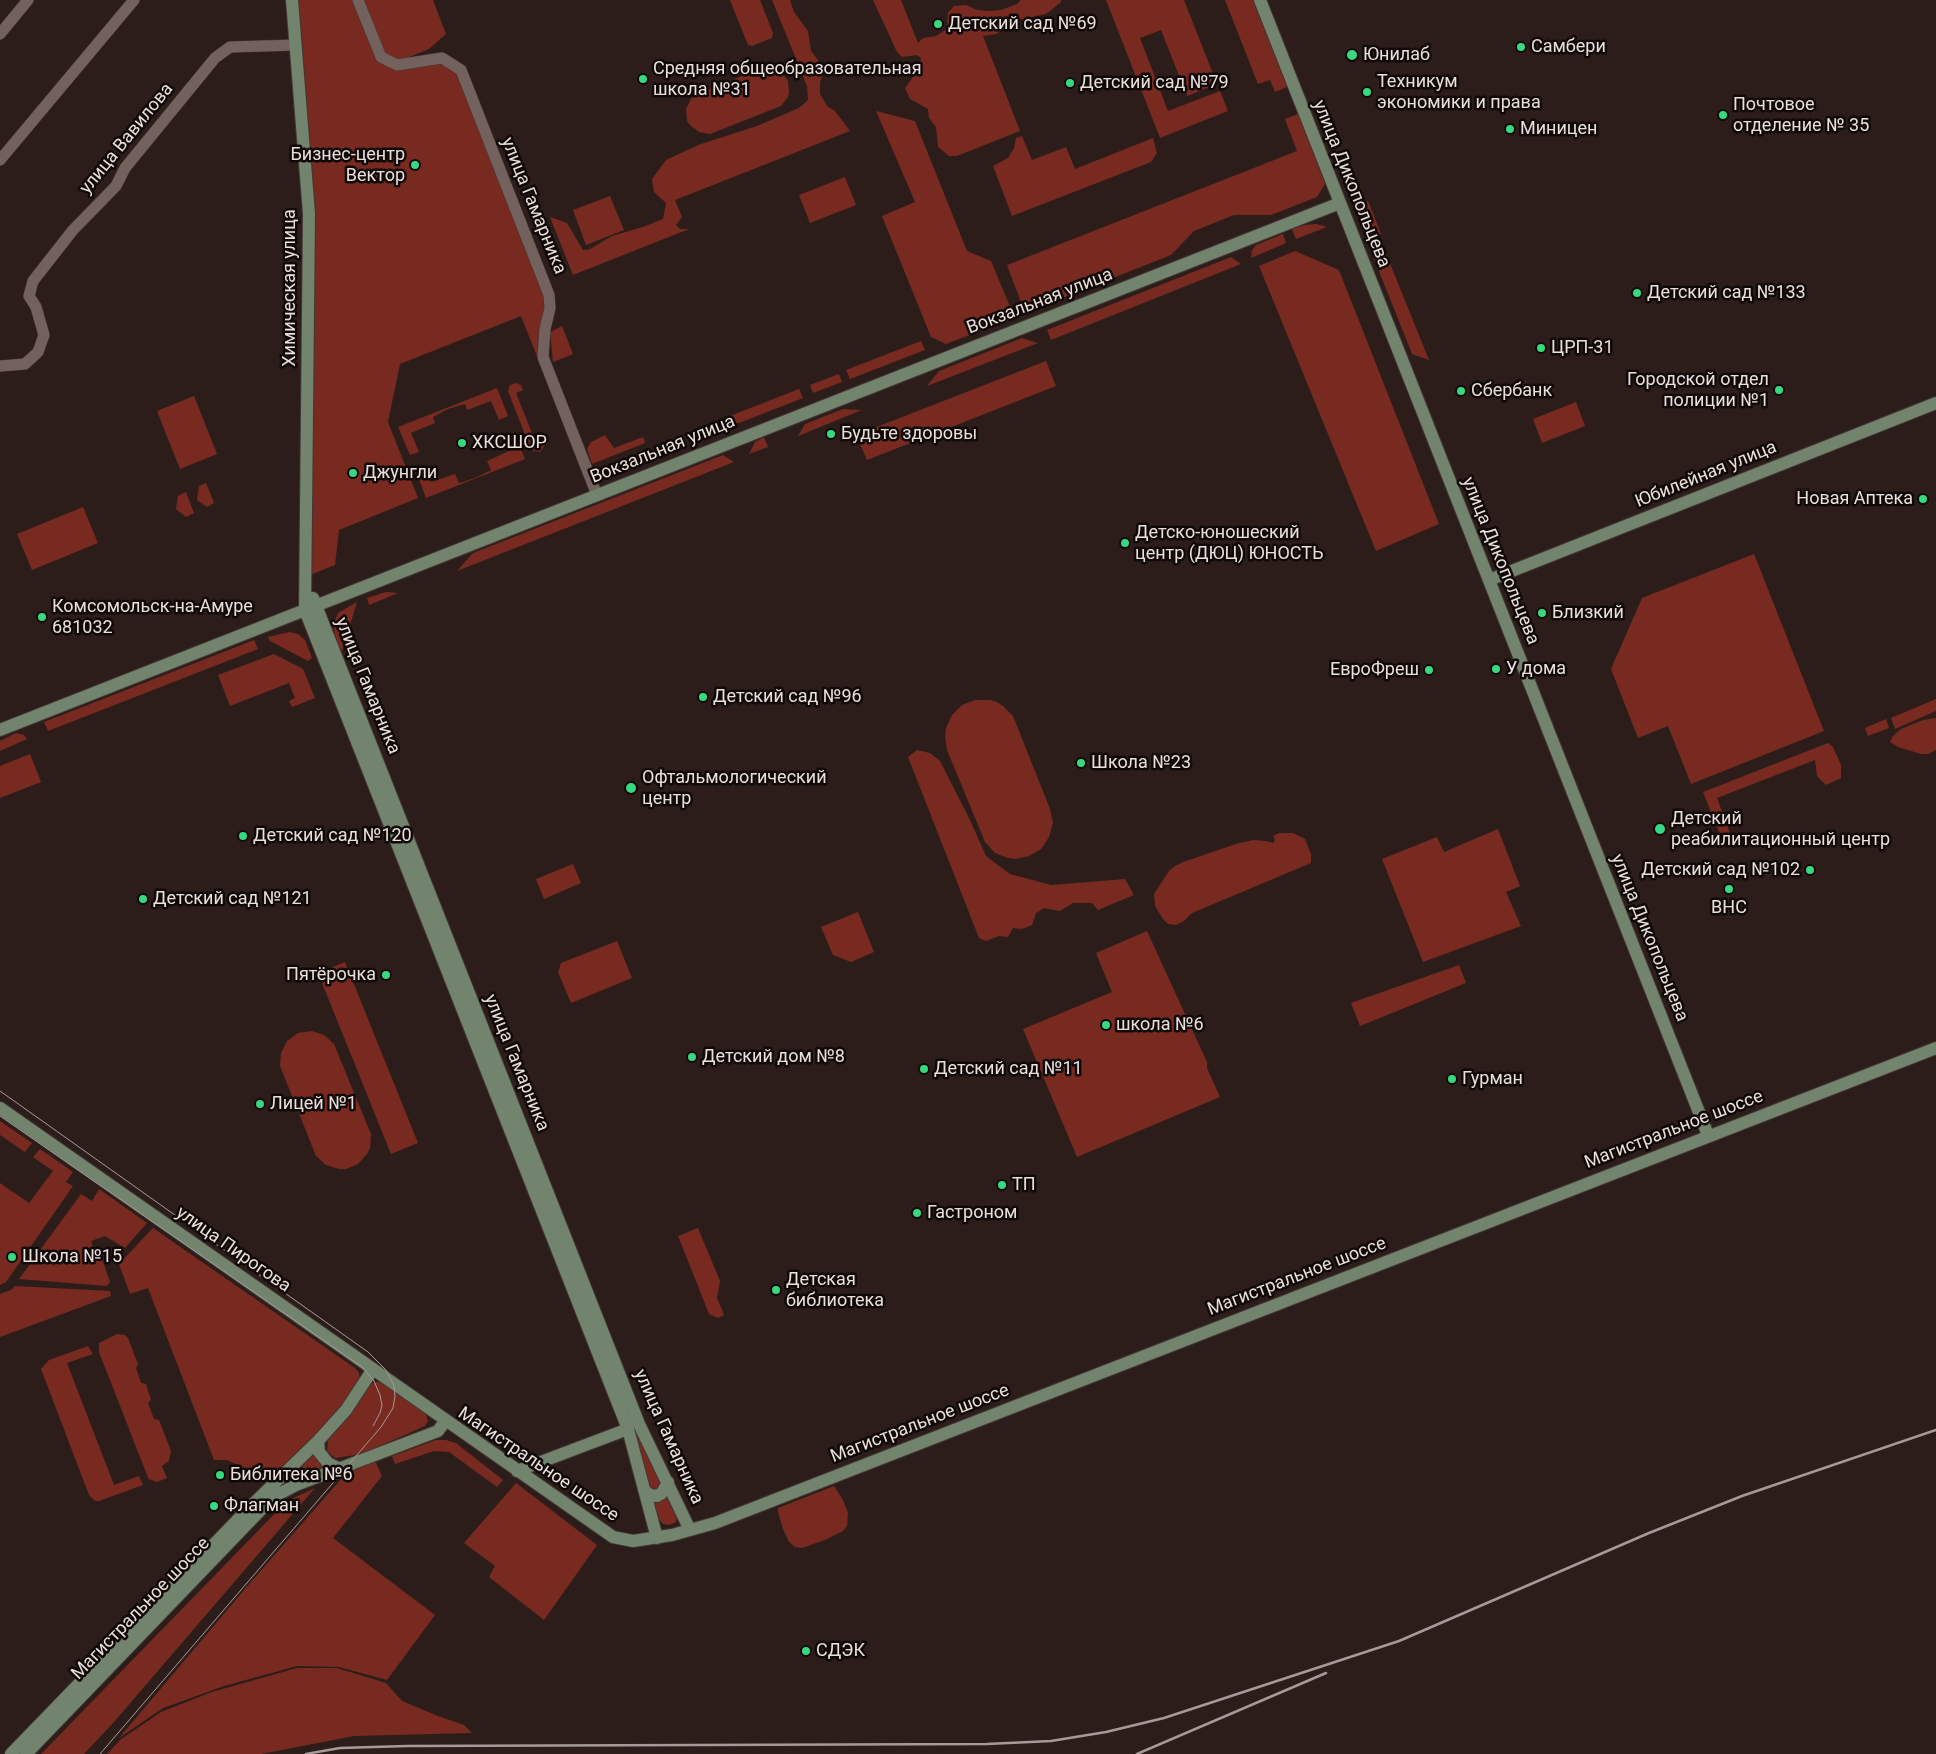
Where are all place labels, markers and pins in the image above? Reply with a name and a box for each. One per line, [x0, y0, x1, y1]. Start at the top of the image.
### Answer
place label: Детский сад №69 [948, 13, 1097, 35]
marker: Детский сад №69 [932, 18, 944, 30]
place label: Самбери [1531, 36, 1606, 58]
marker: Самбери [1515, 41, 1527, 53]
place label: Юнилаб [1363, 44, 1430, 66]
marker: Юнилаб [1345, 48, 1359, 62]
place label: Средняя общеобразовательная школа №31 [653, 58, 922, 100]
place label: Техникум экономики и права [1377, 71, 1541, 114]
place label: Детский сад №79 [1080, 72, 1229, 94]
marker: Средняя общеобразовательная школа №31 [637, 73, 649, 85]
marker: Детский сад №79 [1064, 77, 1076, 89]
marker: Техникум экономики и права [1361, 86, 1373, 98]
place label: Почтовое отделение № 35 [1733, 94, 1869, 136]
marker: Почтовое отделение № 35 [1717, 109, 1729, 121]
place label: Миницен [1520, 118, 1597, 140]
marker: Миницен [1504, 123, 1516, 135]
place label: Бизнес-центр Вектор [290, 144, 405, 186]
marker: Бизнес-центр Вектор [409, 159, 421, 171]
place label: Детский сад №133 [1647, 282, 1806, 304]
marker: Детский сад №133 [1631, 287, 1643, 299]
place label: ЦРП-31 [1551, 337, 1614, 359]
marker: ЦРП-31 [1535, 342, 1547, 354]
place label: Городской отдел полиции №1 [1627, 369, 1769, 412]
place label: Сбербанк [1471, 380, 1552, 402]
marker: Городской отдел полиции №1 [1773, 384, 1785, 396]
marker: Сбербанк [1455, 385, 1467, 397]
place label: Будьте здоровы [841, 423, 977, 445]
marker: Будьте здоровы [825, 428, 837, 440]
place label: ХКСШОР [472, 432, 547, 454]
marker: ХКСШОР [456, 437, 468, 449]
place label: Джунгли [363, 462, 437, 484]
marker: Джунгли [347, 467, 359, 479]
place label: Новая Аптека [1796, 488, 1913, 510]
marker: Новая Аптека [1917, 493, 1929, 505]
place label: Детско-юношеский центр (ДЮЦ) ЮНОСТЬ [1135, 522, 1323, 564]
marker: Детско-юношеский центр (ДЮЦ) ЮНОСТЬ [1119, 537, 1131, 549]
place label: Комсомольск-на-Амуре 681032 [52, 596, 253, 638]
place label: Близкий [1552, 602, 1624, 624]
marker: Близкий [1536, 607, 1548, 619]
marker: Комсомольск-на-Амуре 681032 [36, 611, 48, 623]
place label: У дома [1506, 658, 1566, 680]
place label: ЕвроФреш [1330, 659, 1419, 681]
marker: У дома [1490, 663, 1502, 675]
marker: ЕвроФреш [1423, 664, 1435, 676]
place label: Детский сад №96 [713, 686, 862, 708]
marker: Детский сад №96 [697, 691, 709, 703]
place label: Школа №23 [1091, 752, 1191, 774]
marker: Школа №23 [1075, 757, 1087, 769]
place label: Офтальмологический центр [642, 767, 827, 810]
marker: Офтальмологический центр [624, 781, 638, 795]
place label: Детский реабилитационный центр [1671, 808, 1890, 851]
marker: Детский реабилитационный центр [1653, 822, 1667, 836]
place label: Детский сад №120 [253, 825, 412, 847]
marker: Детский сад №120 [237, 830, 249, 842]
place label: Детский сад №102 [1641, 859, 1800, 881]
marker: Детский сад №102 [1804, 864, 1816, 876]
marker: ВНС [1723, 883, 1735, 895]
place label: Детский сад №121 [153, 888, 312, 910]
marker: Детский сад №121 [137, 893, 149, 905]
place label: ВНС [1711, 897, 1747, 919]
place label: Пятёрочка [286, 964, 376, 986]
marker: Пятёрочка [380, 969, 392, 981]
place label: школа №6 [1116, 1014, 1204, 1036]
marker: школа №6 [1100, 1019, 1112, 1031]
place label: Детский дом №8 [702, 1046, 845, 1068]
marker: Детский дом №8 [686, 1051, 698, 1063]
place label: Детский сад №11 [934, 1058, 1083, 1080]
marker: Детский сад №11 [918, 1063, 930, 1075]
place label: Гурман [1462, 1068, 1523, 1090]
marker: Гурман [1446, 1073, 1458, 1085]
place label: Лицей №1 [270, 1093, 357, 1115]
marker: Лицей №1 [254, 1098, 266, 1110]
place label: ТП [1012, 1174, 1036, 1196]
marker: ТП [996, 1179, 1008, 1191]
place label: Гастроном [927, 1202, 1017, 1224]
marker: Гастроном [911, 1207, 923, 1219]
place label: Школа №15 [22, 1246, 122, 1268]
marker: Школа №15 [6, 1251, 18, 1263]
place label: Детская библиотека [786, 1269, 884, 1312]
marker: Детская библиотека [770, 1284, 782, 1296]
place label: Библитека №6 [230, 1464, 353, 1486]
marker: Библитека №6 [214, 1469, 226, 1481]
place label: Флагман [224, 1495, 299, 1517]
marker: Флагман [208, 1500, 220, 1512]
place label: СДЭК [816, 1640, 865, 1662]
marker: СДЭК [800, 1645, 812, 1657]

